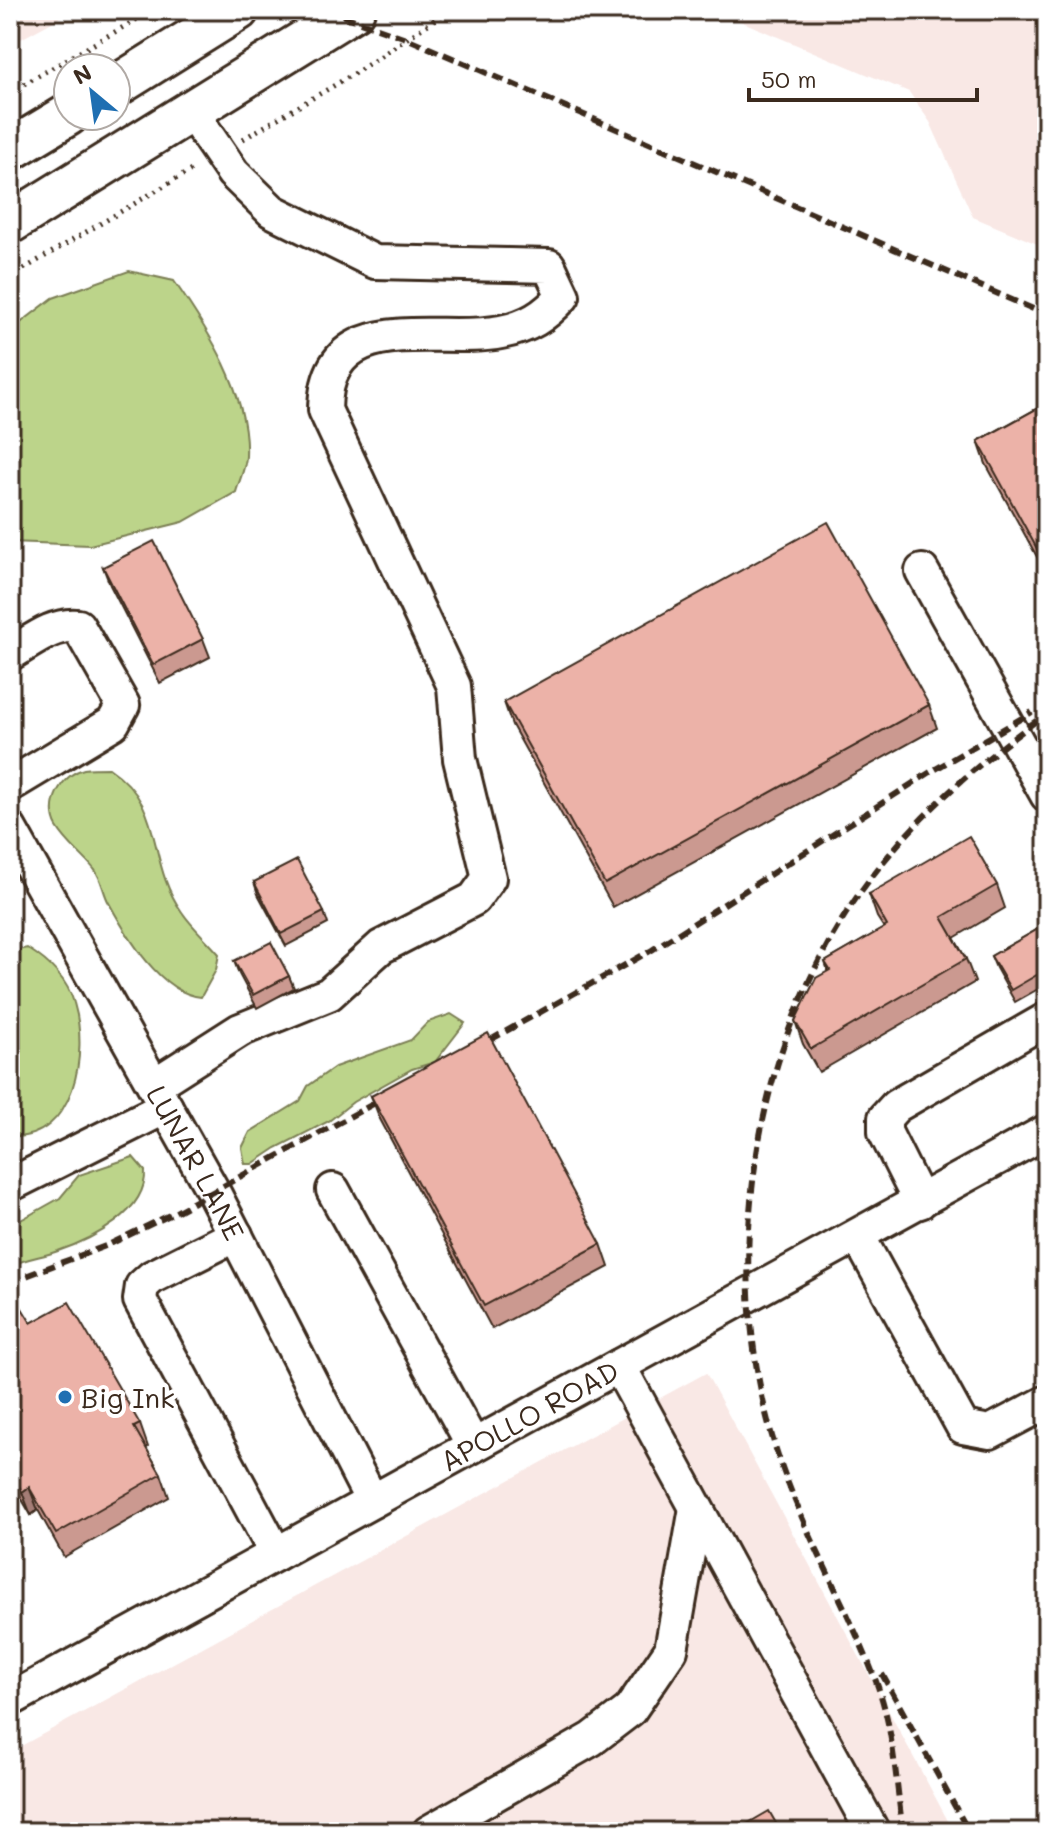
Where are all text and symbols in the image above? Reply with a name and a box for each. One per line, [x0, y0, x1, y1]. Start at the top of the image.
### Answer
north arrow [52, 52, 132, 132]
scale bar [749, 52, 977, 102]
text: N [68, 57, 96, 91]
text: 50 m [761, 63, 817, 94]
street label: LUNAR LANE [139, 1079, 253, 1246]
street label: APOLLO ROAD [434, 1352, 624, 1479]
place label: Big Ink [81, 1379, 175, 1415]
marker: Big Ink [56, 1388, 74, 1406]

